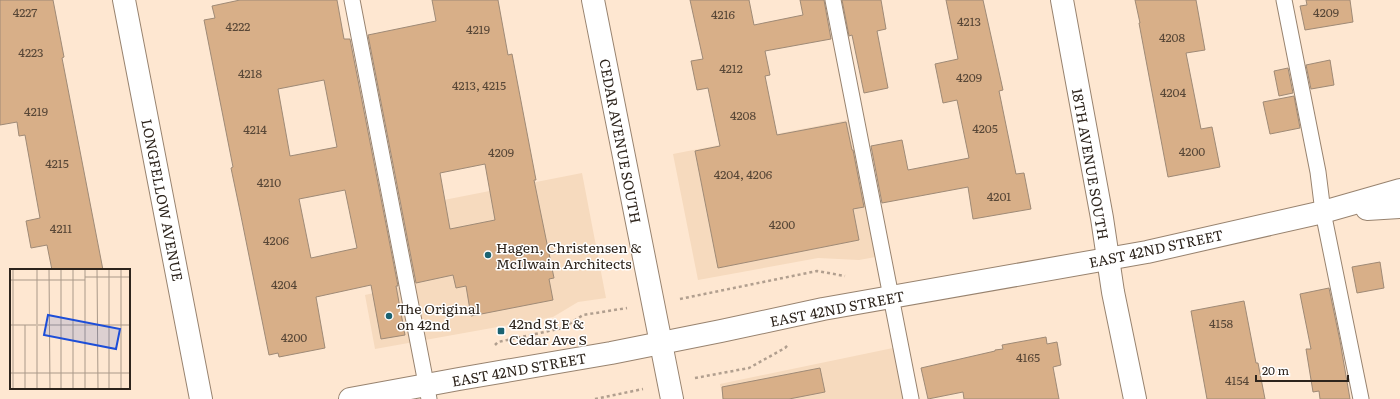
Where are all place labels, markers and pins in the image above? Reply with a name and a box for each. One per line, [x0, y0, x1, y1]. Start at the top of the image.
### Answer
place label: Hagen, Christensen & McIlwain Architects [496, 237, 642, 273]
marker: Hagen, Christensen & McIlwain Architects [483, 250, 493, 260]
place label: The Original on 42nd [397, 298, 480, 334]
marker: The Original on 42nd [384, 311, 394, 321]
place label: 42nd St E & Cedar Ave S [509, 313, 587, 349]
marker: 42nd St E & Cedar Ave S [496, 326, 506, 336]

